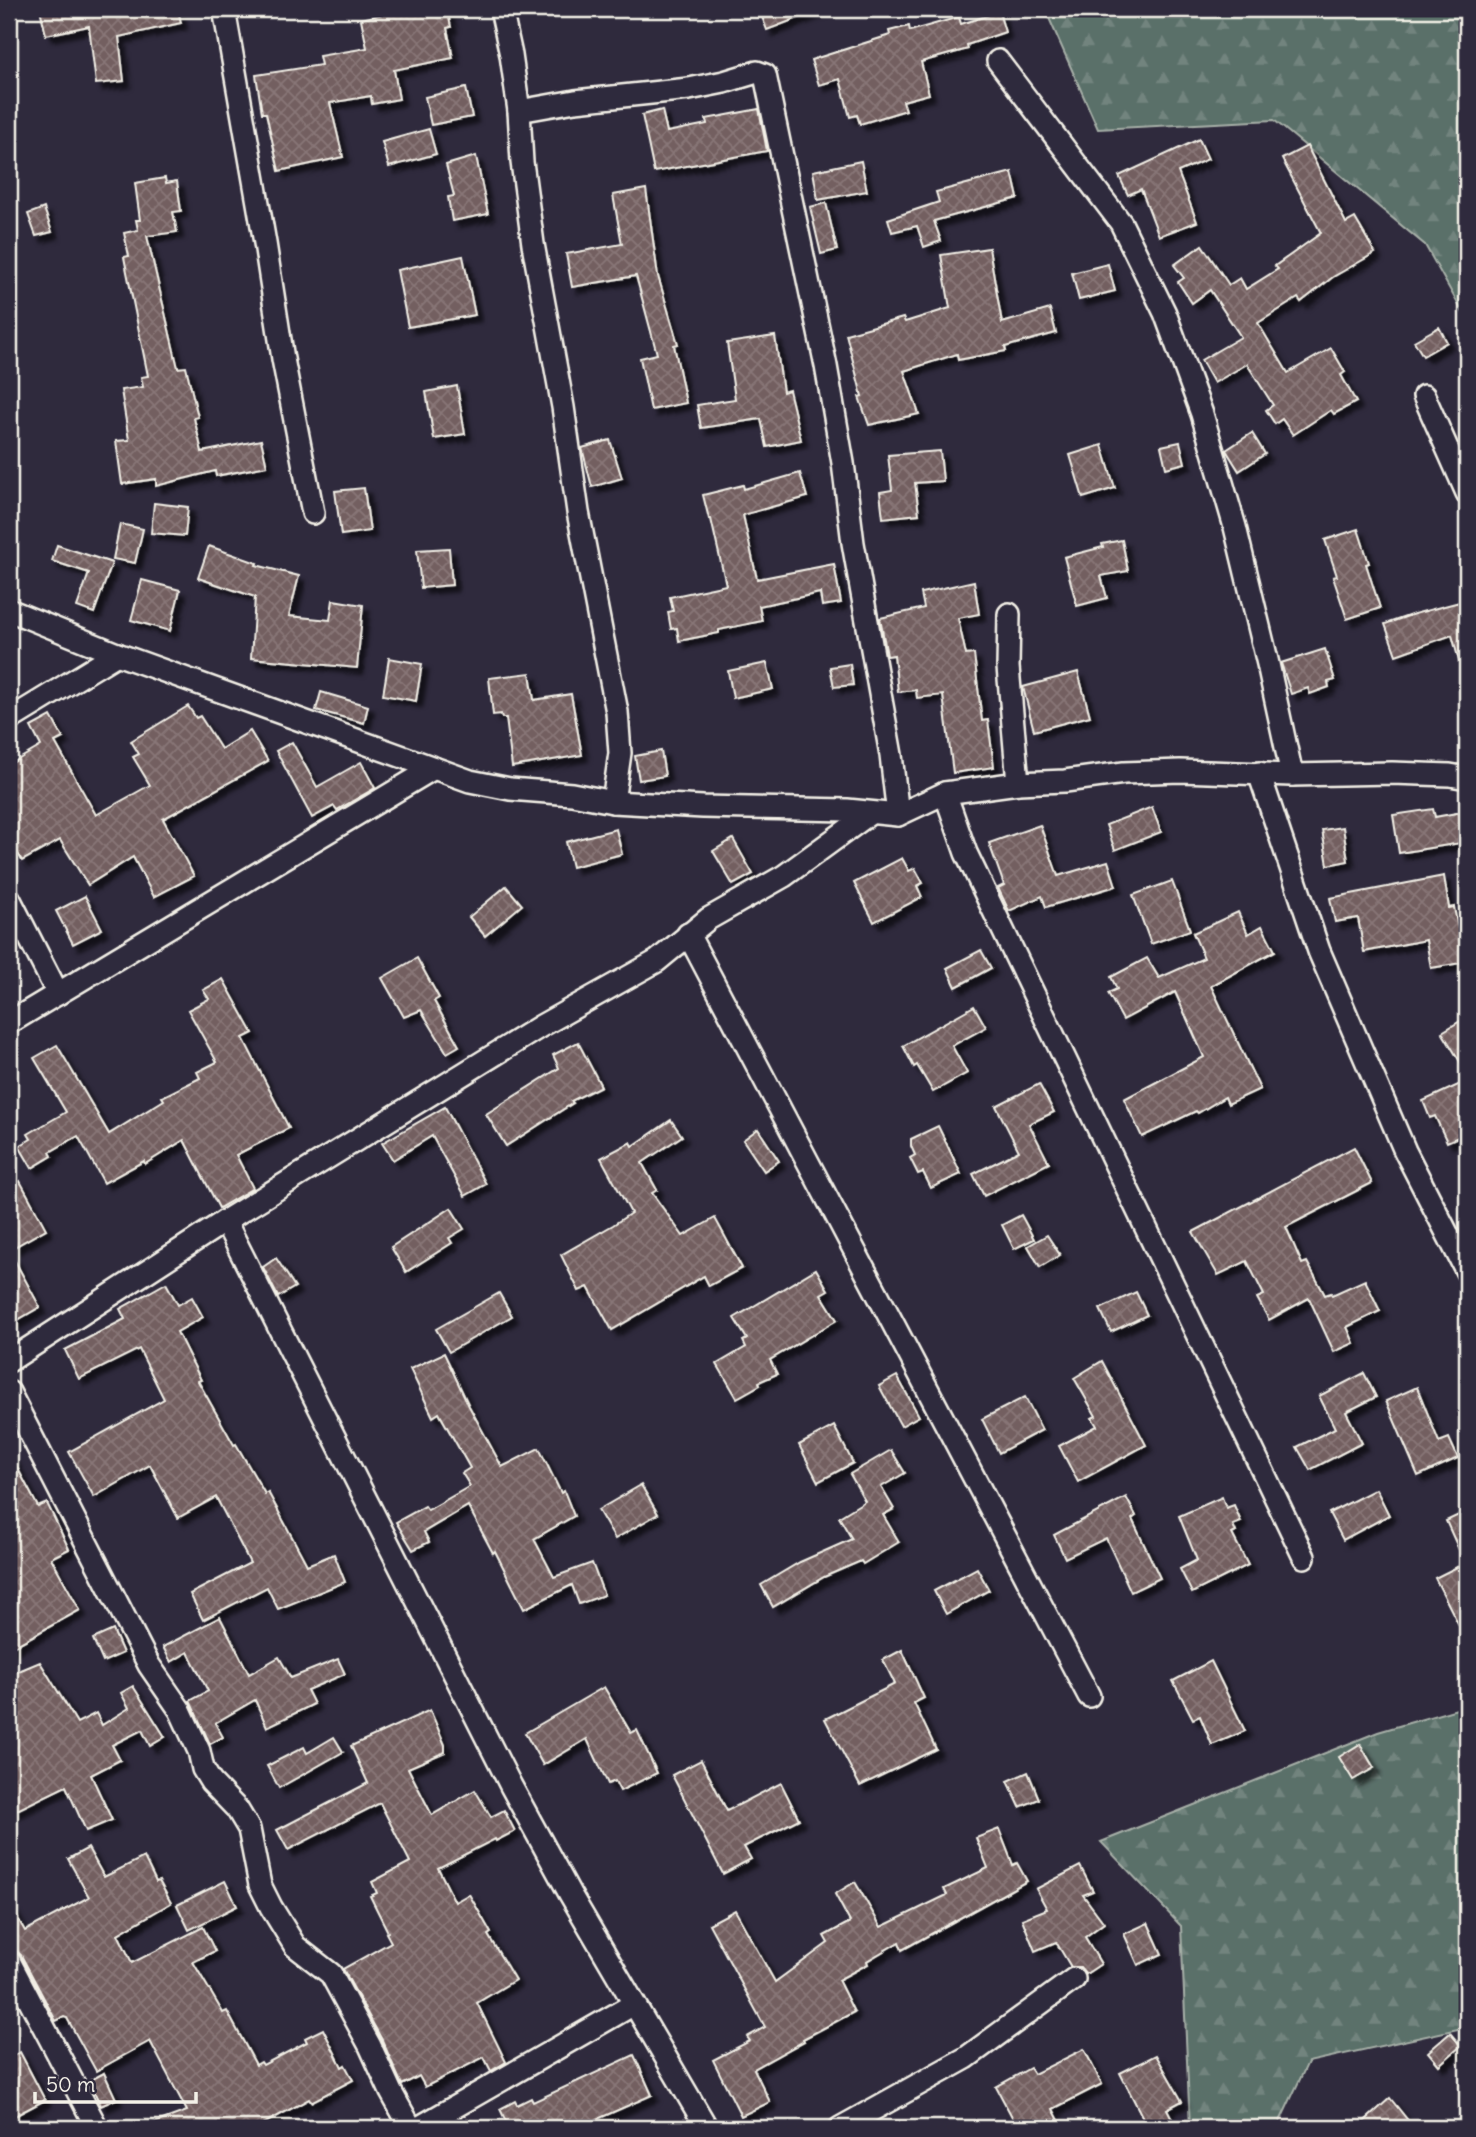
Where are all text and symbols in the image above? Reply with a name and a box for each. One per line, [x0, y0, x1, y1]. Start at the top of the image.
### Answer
scale bar [35, 2060, 196, 2104]
text: 50 m [46, 2071, 95, 2098]

